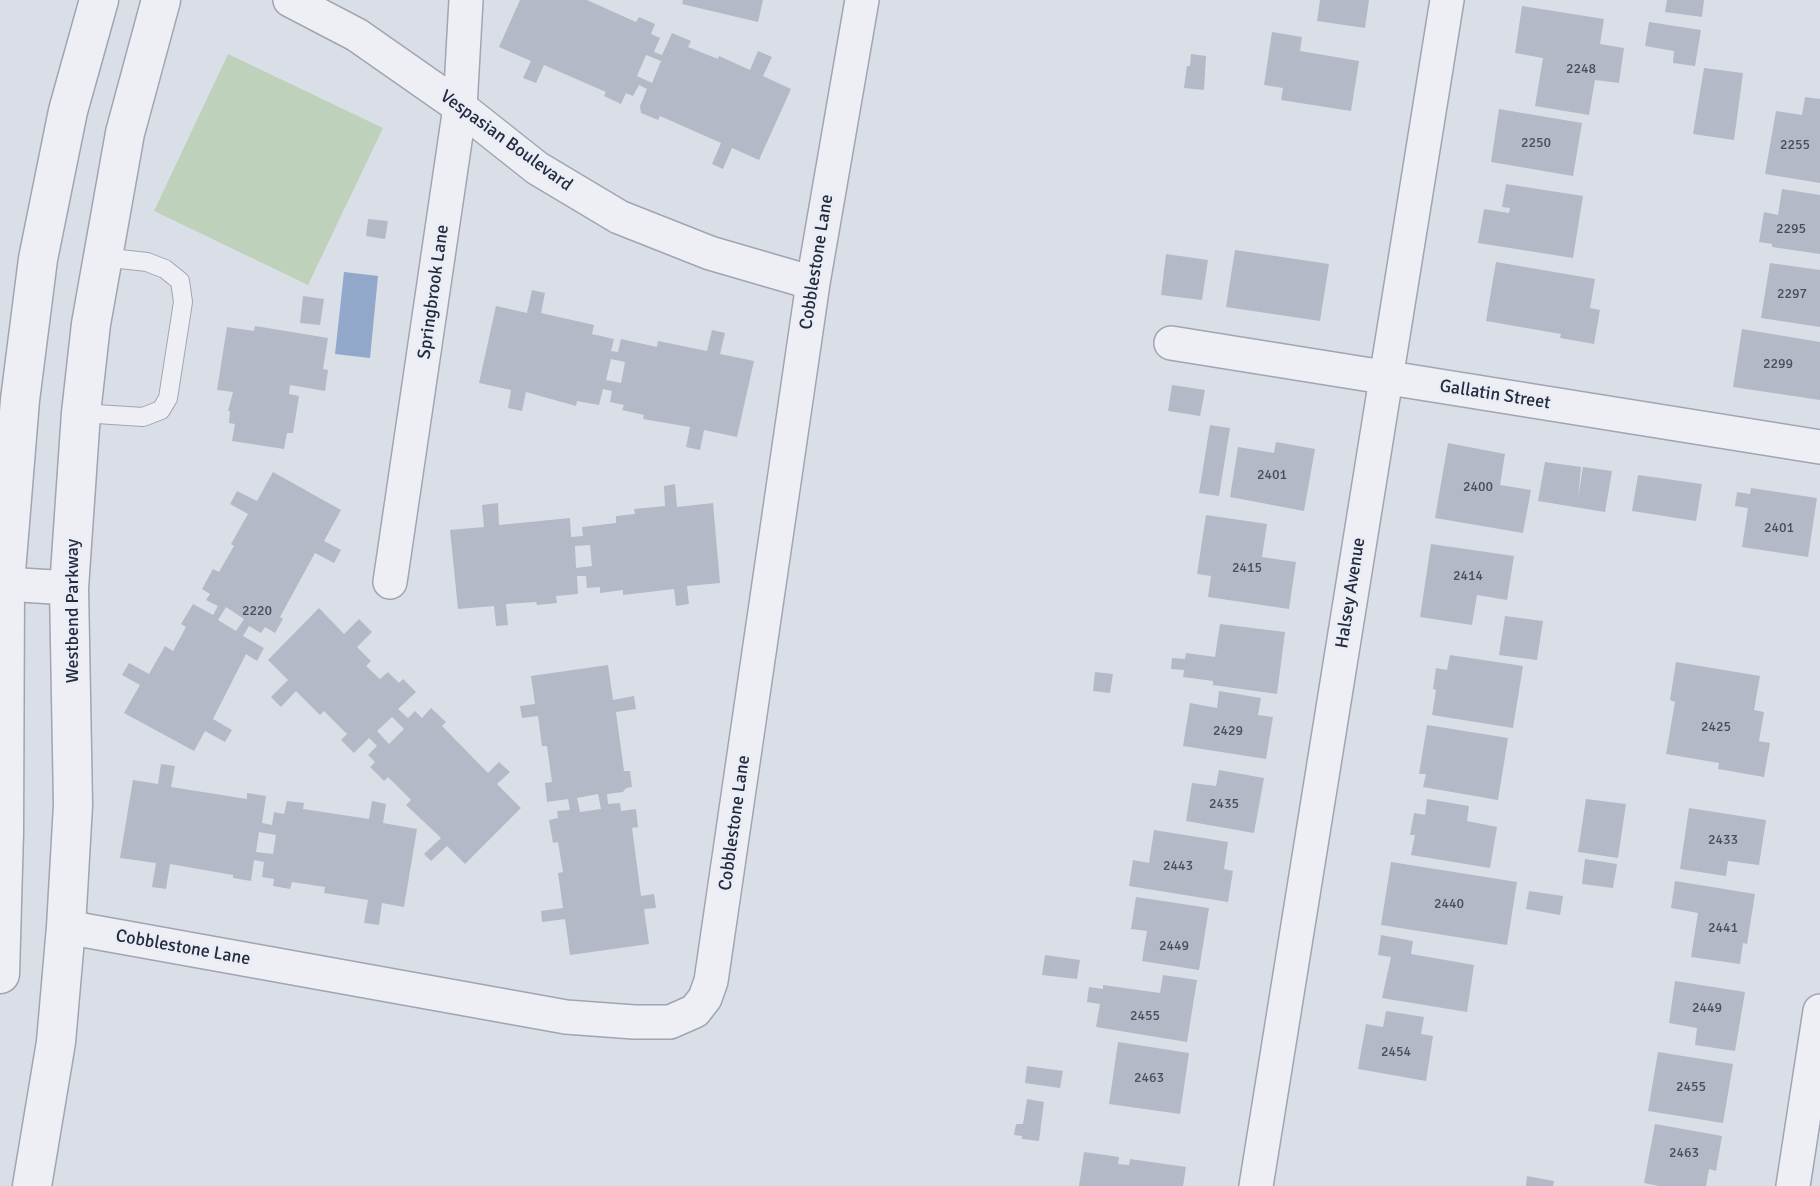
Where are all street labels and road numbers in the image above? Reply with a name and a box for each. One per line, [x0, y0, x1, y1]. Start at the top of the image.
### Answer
street label: Vespasian Boulevard [436, 86, 576, 196]
street label: Cobblestone Lane [796, 193, 838, 331]
street label: Springbrook Lane [414, 223, 454, 361]
street label: Gallatin Street [1438, 376, 1552, 414]
street label: Halsey Avenue [1332, 536, 1370, 650]
street label: Westbend Parkway [62, 539, 84, 683]
street label: Cobblestone Lane [715, 754, 755, 892]
street label: Cobblestone Lane [114, 926, 252, 970]

